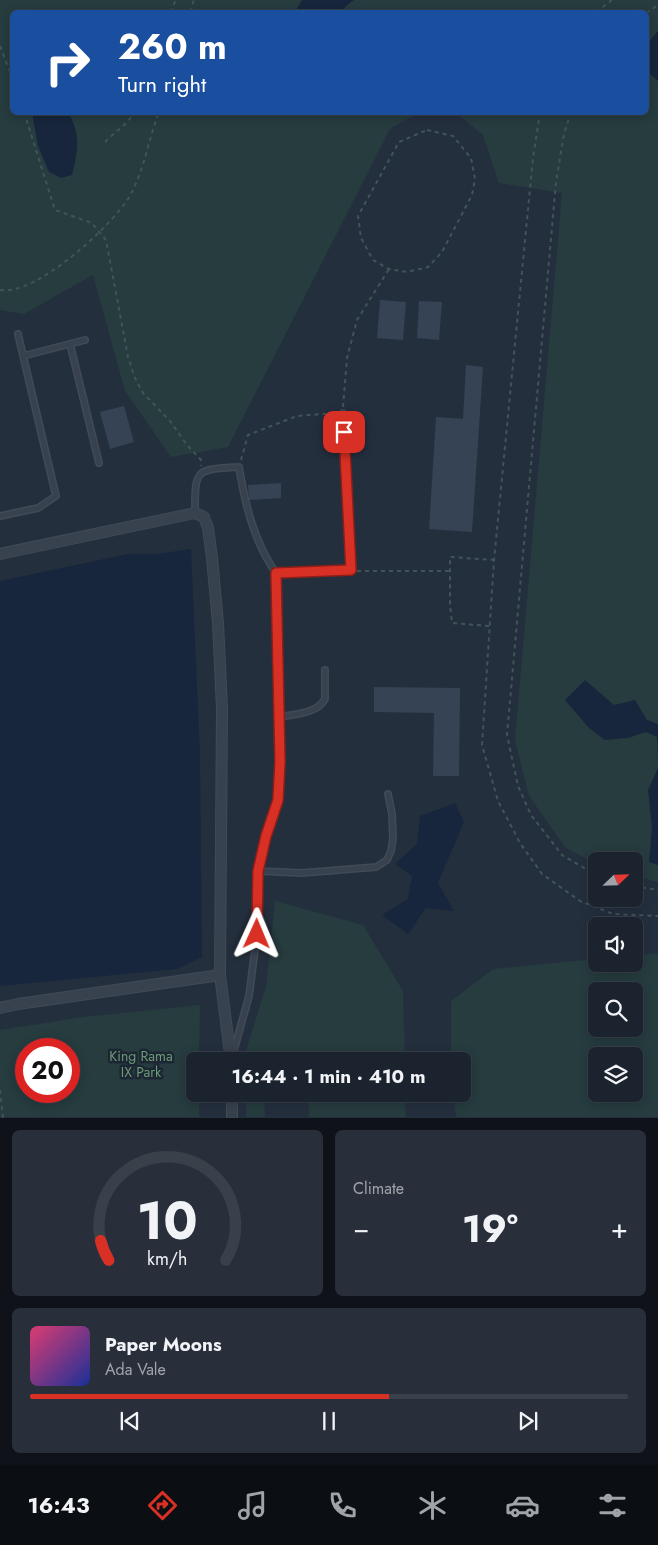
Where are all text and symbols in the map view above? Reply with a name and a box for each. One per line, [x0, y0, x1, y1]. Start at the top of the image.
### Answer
text: 260 m [118, 22, 227, 72]
icon: right [35, 30, 100, 95]
text: Turn right [118, 68, 206, 100]
pin [323, 411, 365, 453]
icon: arrive [330, 418, 358, 446]
north arrow [588, 852, 642, 908]
map controls [588, 852, 643, 1102]
position arrow [230, 907, 282, 959]
button: sound [588, 917, 643, 972]
button: search [588, 982, 643, 1037]
speed limit sign: 20 [15, 1038, 80, 1103]
park label: King Rama IX Park [109, 1046, 173, 1082]
button: layers [588, 1047, 643, 1102]
text: 16:44 · 1 min · 410 m [232, 1063, 425, 1090]
text: Climate [353, 1177, 404, 1200]
text: 10 [137, 1183, 198, 1259]
text: 19° [462, 1201, 518, 1256]
text: − [353, 1208, 370, 1249]
text: + [611, 1208, 628, 1249]
text: km/h [147, 1246, 188, 1272]
text: Paper Moons [105, 1331, 222, 1358]
text: Ada Vale [105, 1358, 166, 1381]
icon: previous [116, 1407, 144, 1435]
icon: pause [315, 1407, 343, 1435]
icon: next [514, 1407, 542, 1435]
icon: directions [145, 1488, 180, 1523]
icon: music [235, 1488, 270, 1523]
icon: phone [325, 1488, 360, 1523]
icon: climate [415, 1488, 450, 1523]
icon: car [505, 1488, 540, 1523]
icon: filters [595, 1488, 630, 1523]
text: 16:43 [28, 1489, 90, 1521]

